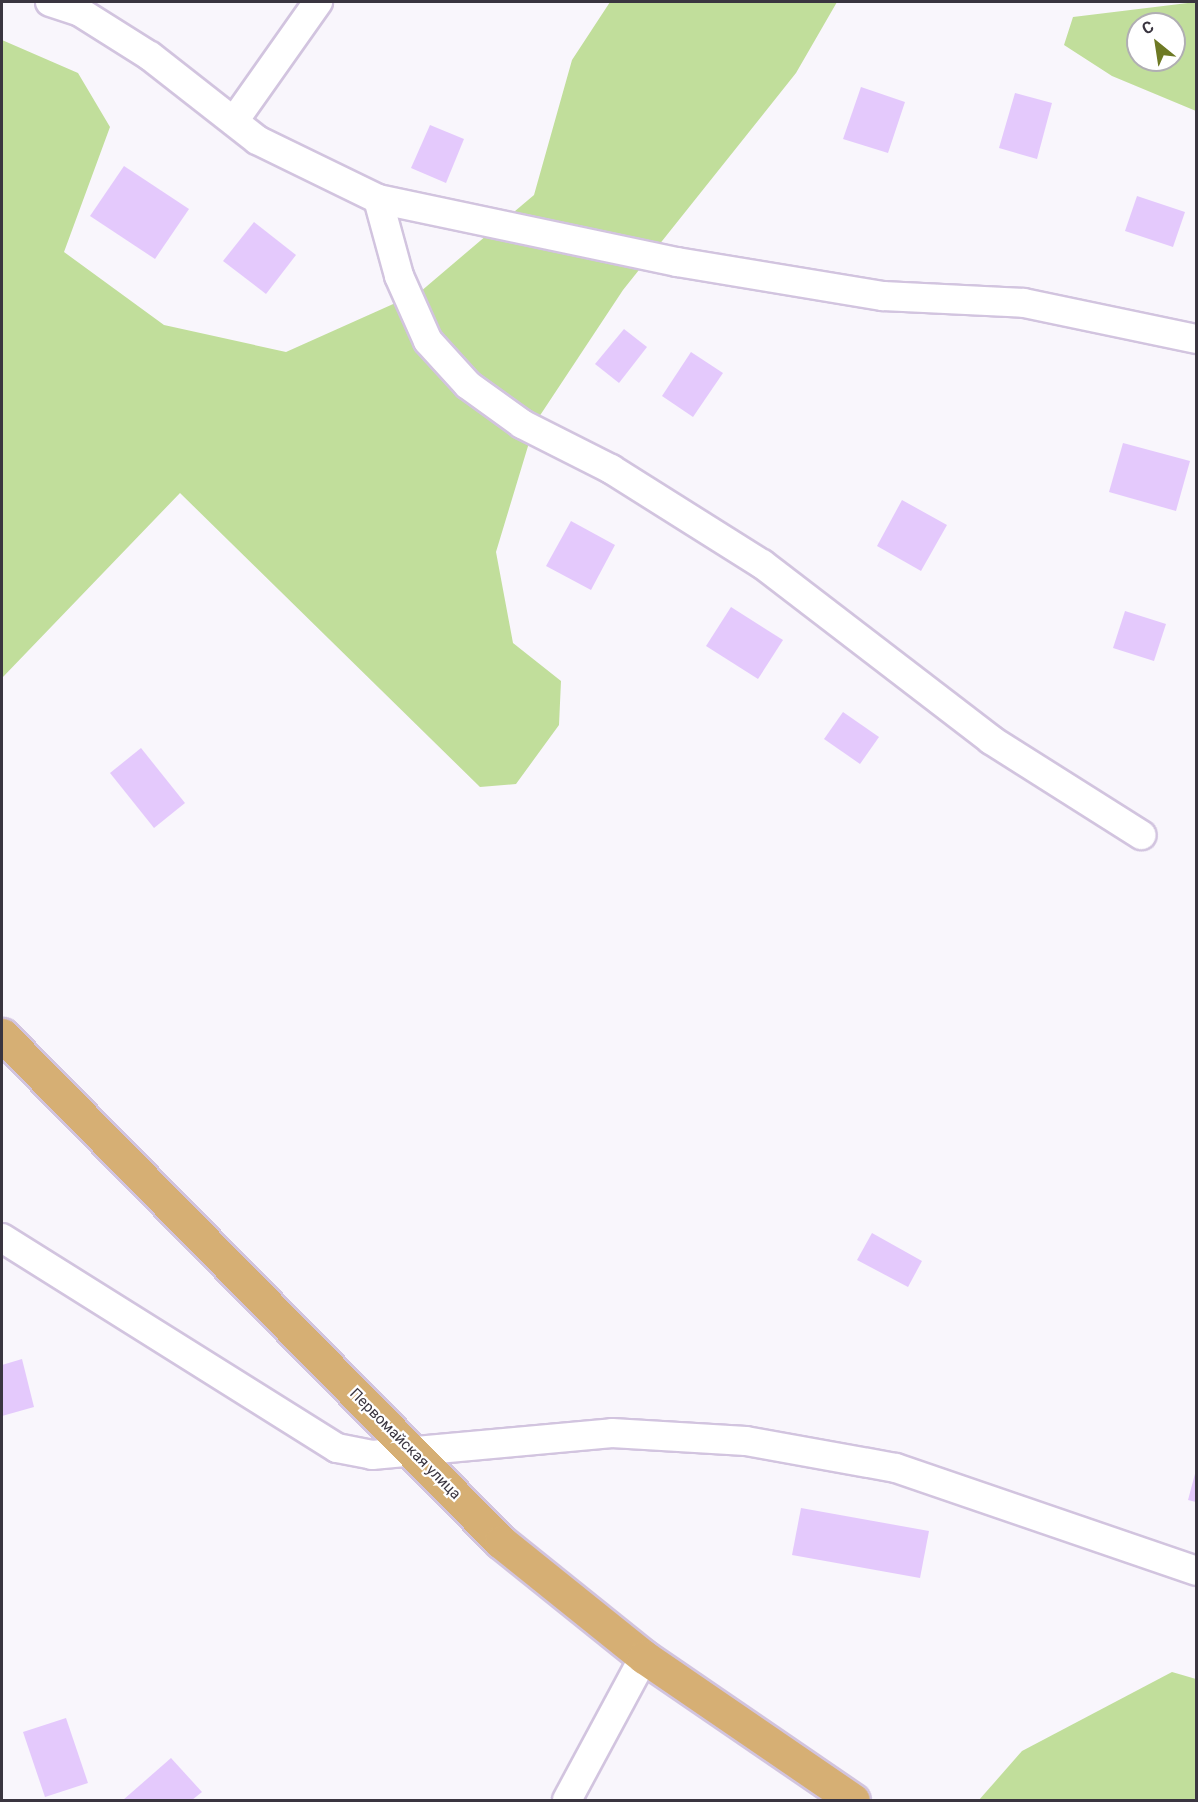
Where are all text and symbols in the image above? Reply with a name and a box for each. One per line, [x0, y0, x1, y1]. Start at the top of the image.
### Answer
north arrow [1126, 12, 1186, 72]
text: С [1138, 17, 1157, 39]
street label: Первомайская улица [346, 1385, 464, 1503]

